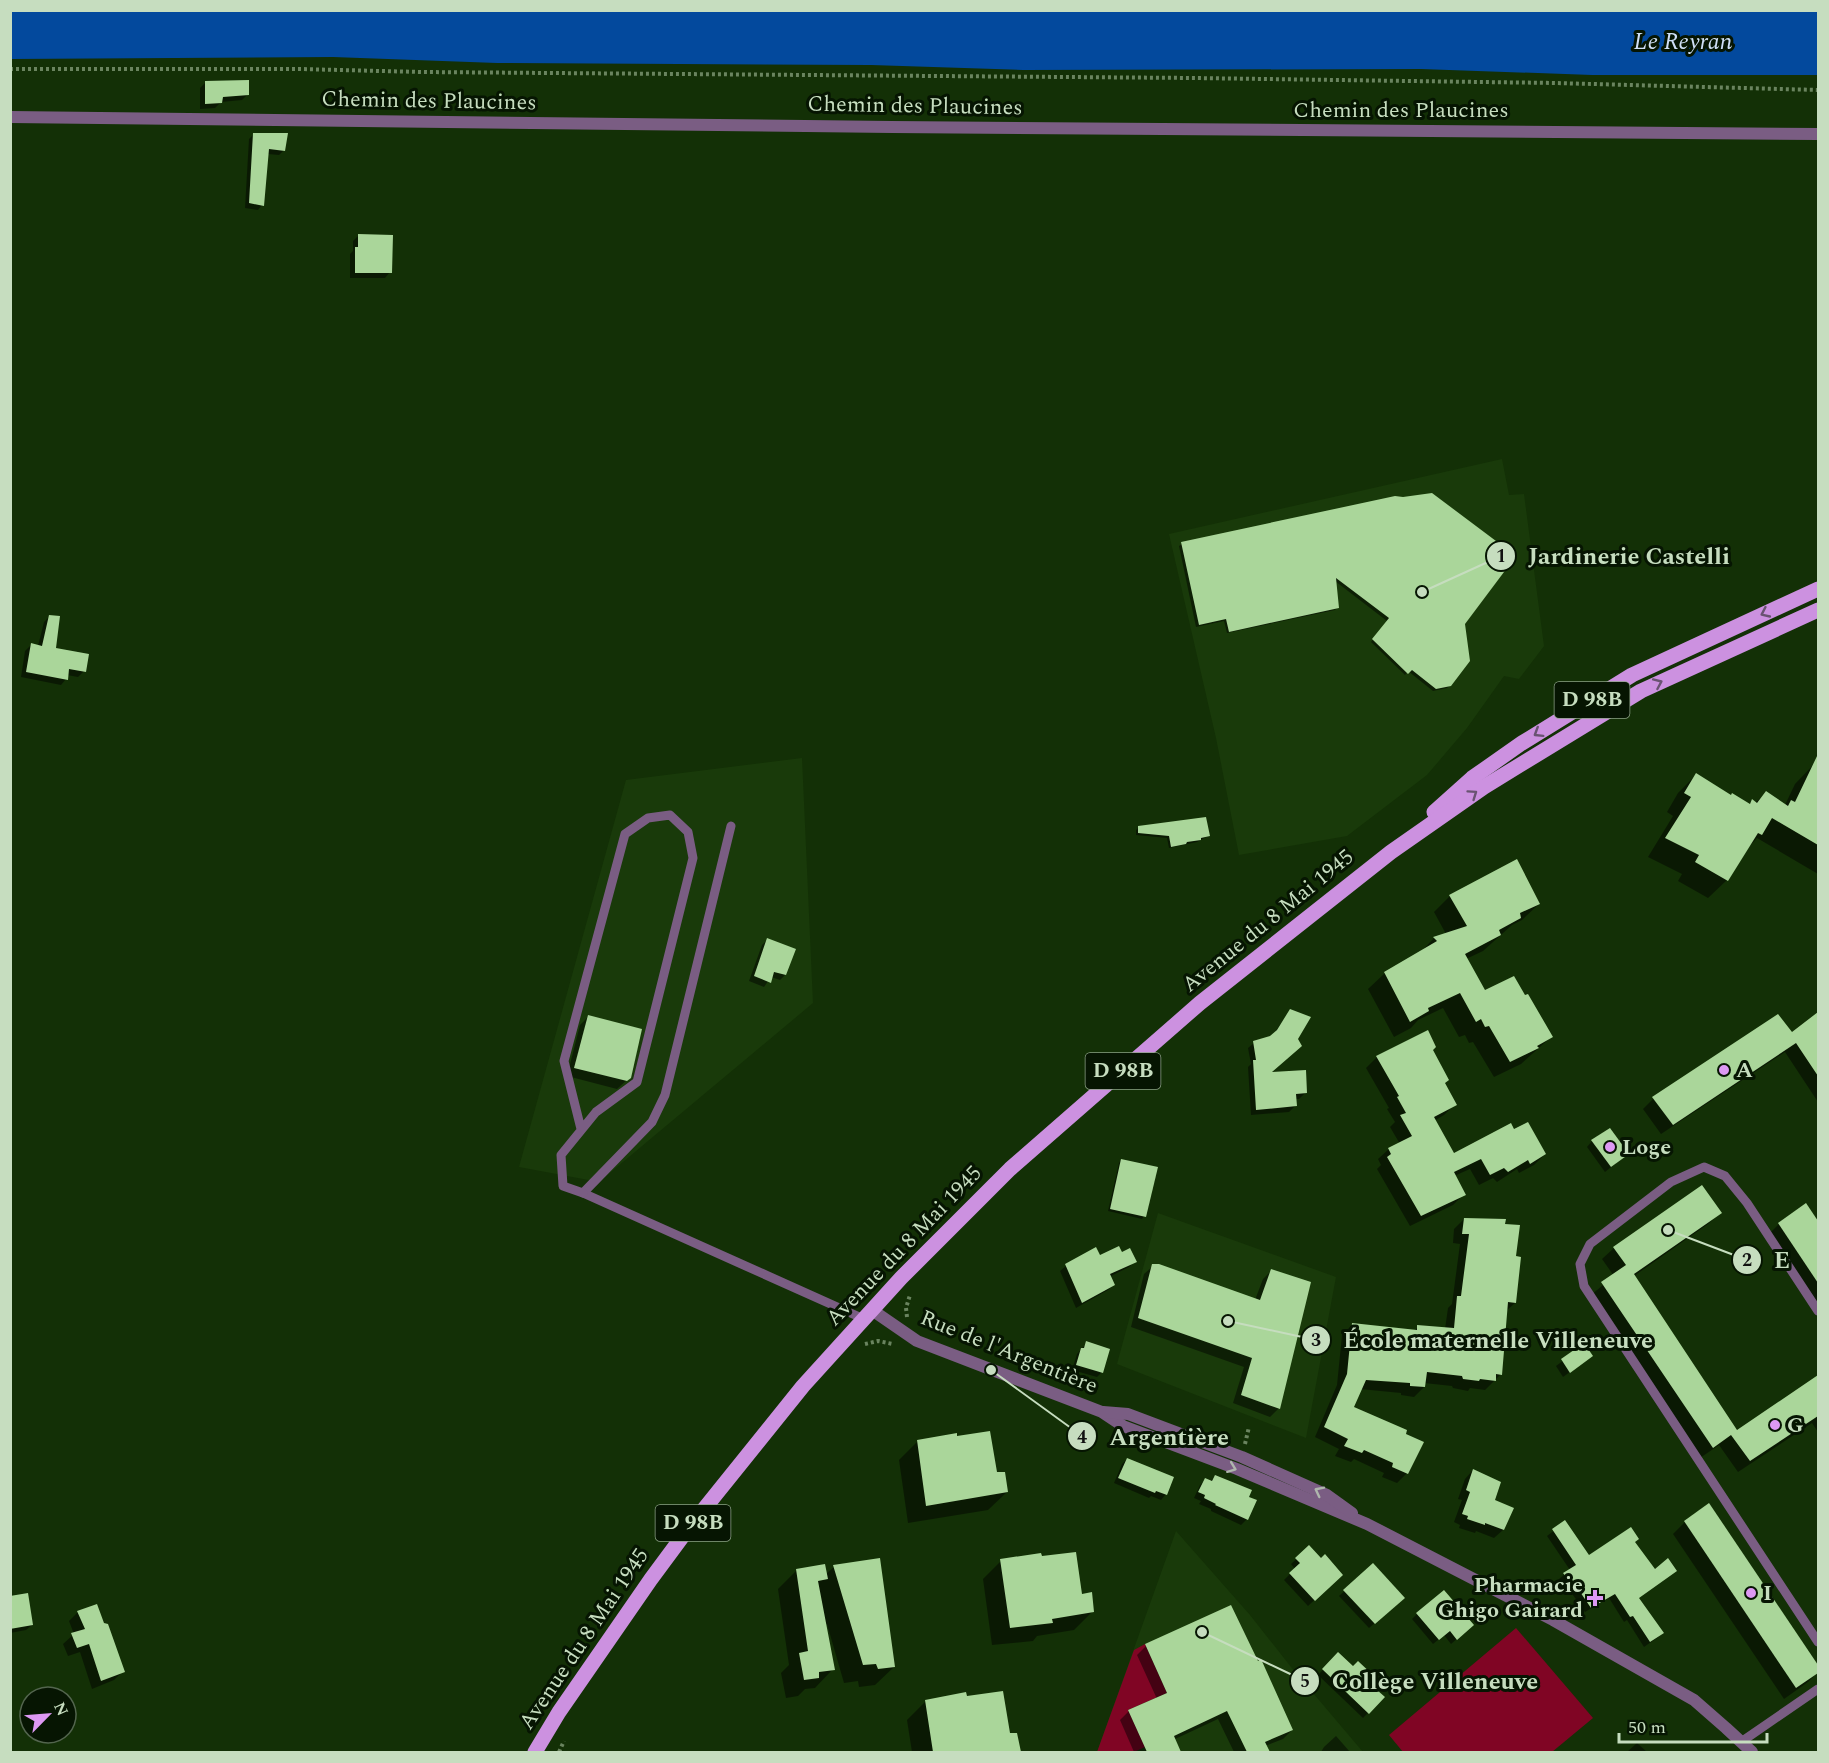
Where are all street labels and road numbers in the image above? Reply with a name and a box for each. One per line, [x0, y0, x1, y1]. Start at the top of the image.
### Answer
street label: Chemin des Plaucines [321, 83, 537, 119]
street label: Chemin des Plaucines [807, 88, 1023, 124]
street label: Chemin des Plaucines [1293, 94, 1509, 127]
road number: D 98B [1554, 682, 1630, 718]
street label: Avenue du 8 Mai 1945 [1175, 841, 1361, 1001]
road number: D 98B [1086, 1053, 1160, 1089]
street label: Avenue du 8 Mai 1945 [818, 1158, 990, 1334]
street label: Rue de l'Argentière [915, 1301, 1103, 1403]
road number: D 98B [656, 1505, 730, 1541]
street label: Avenue du 8 Mai 1945 [511, 1541, 657, 1737]

